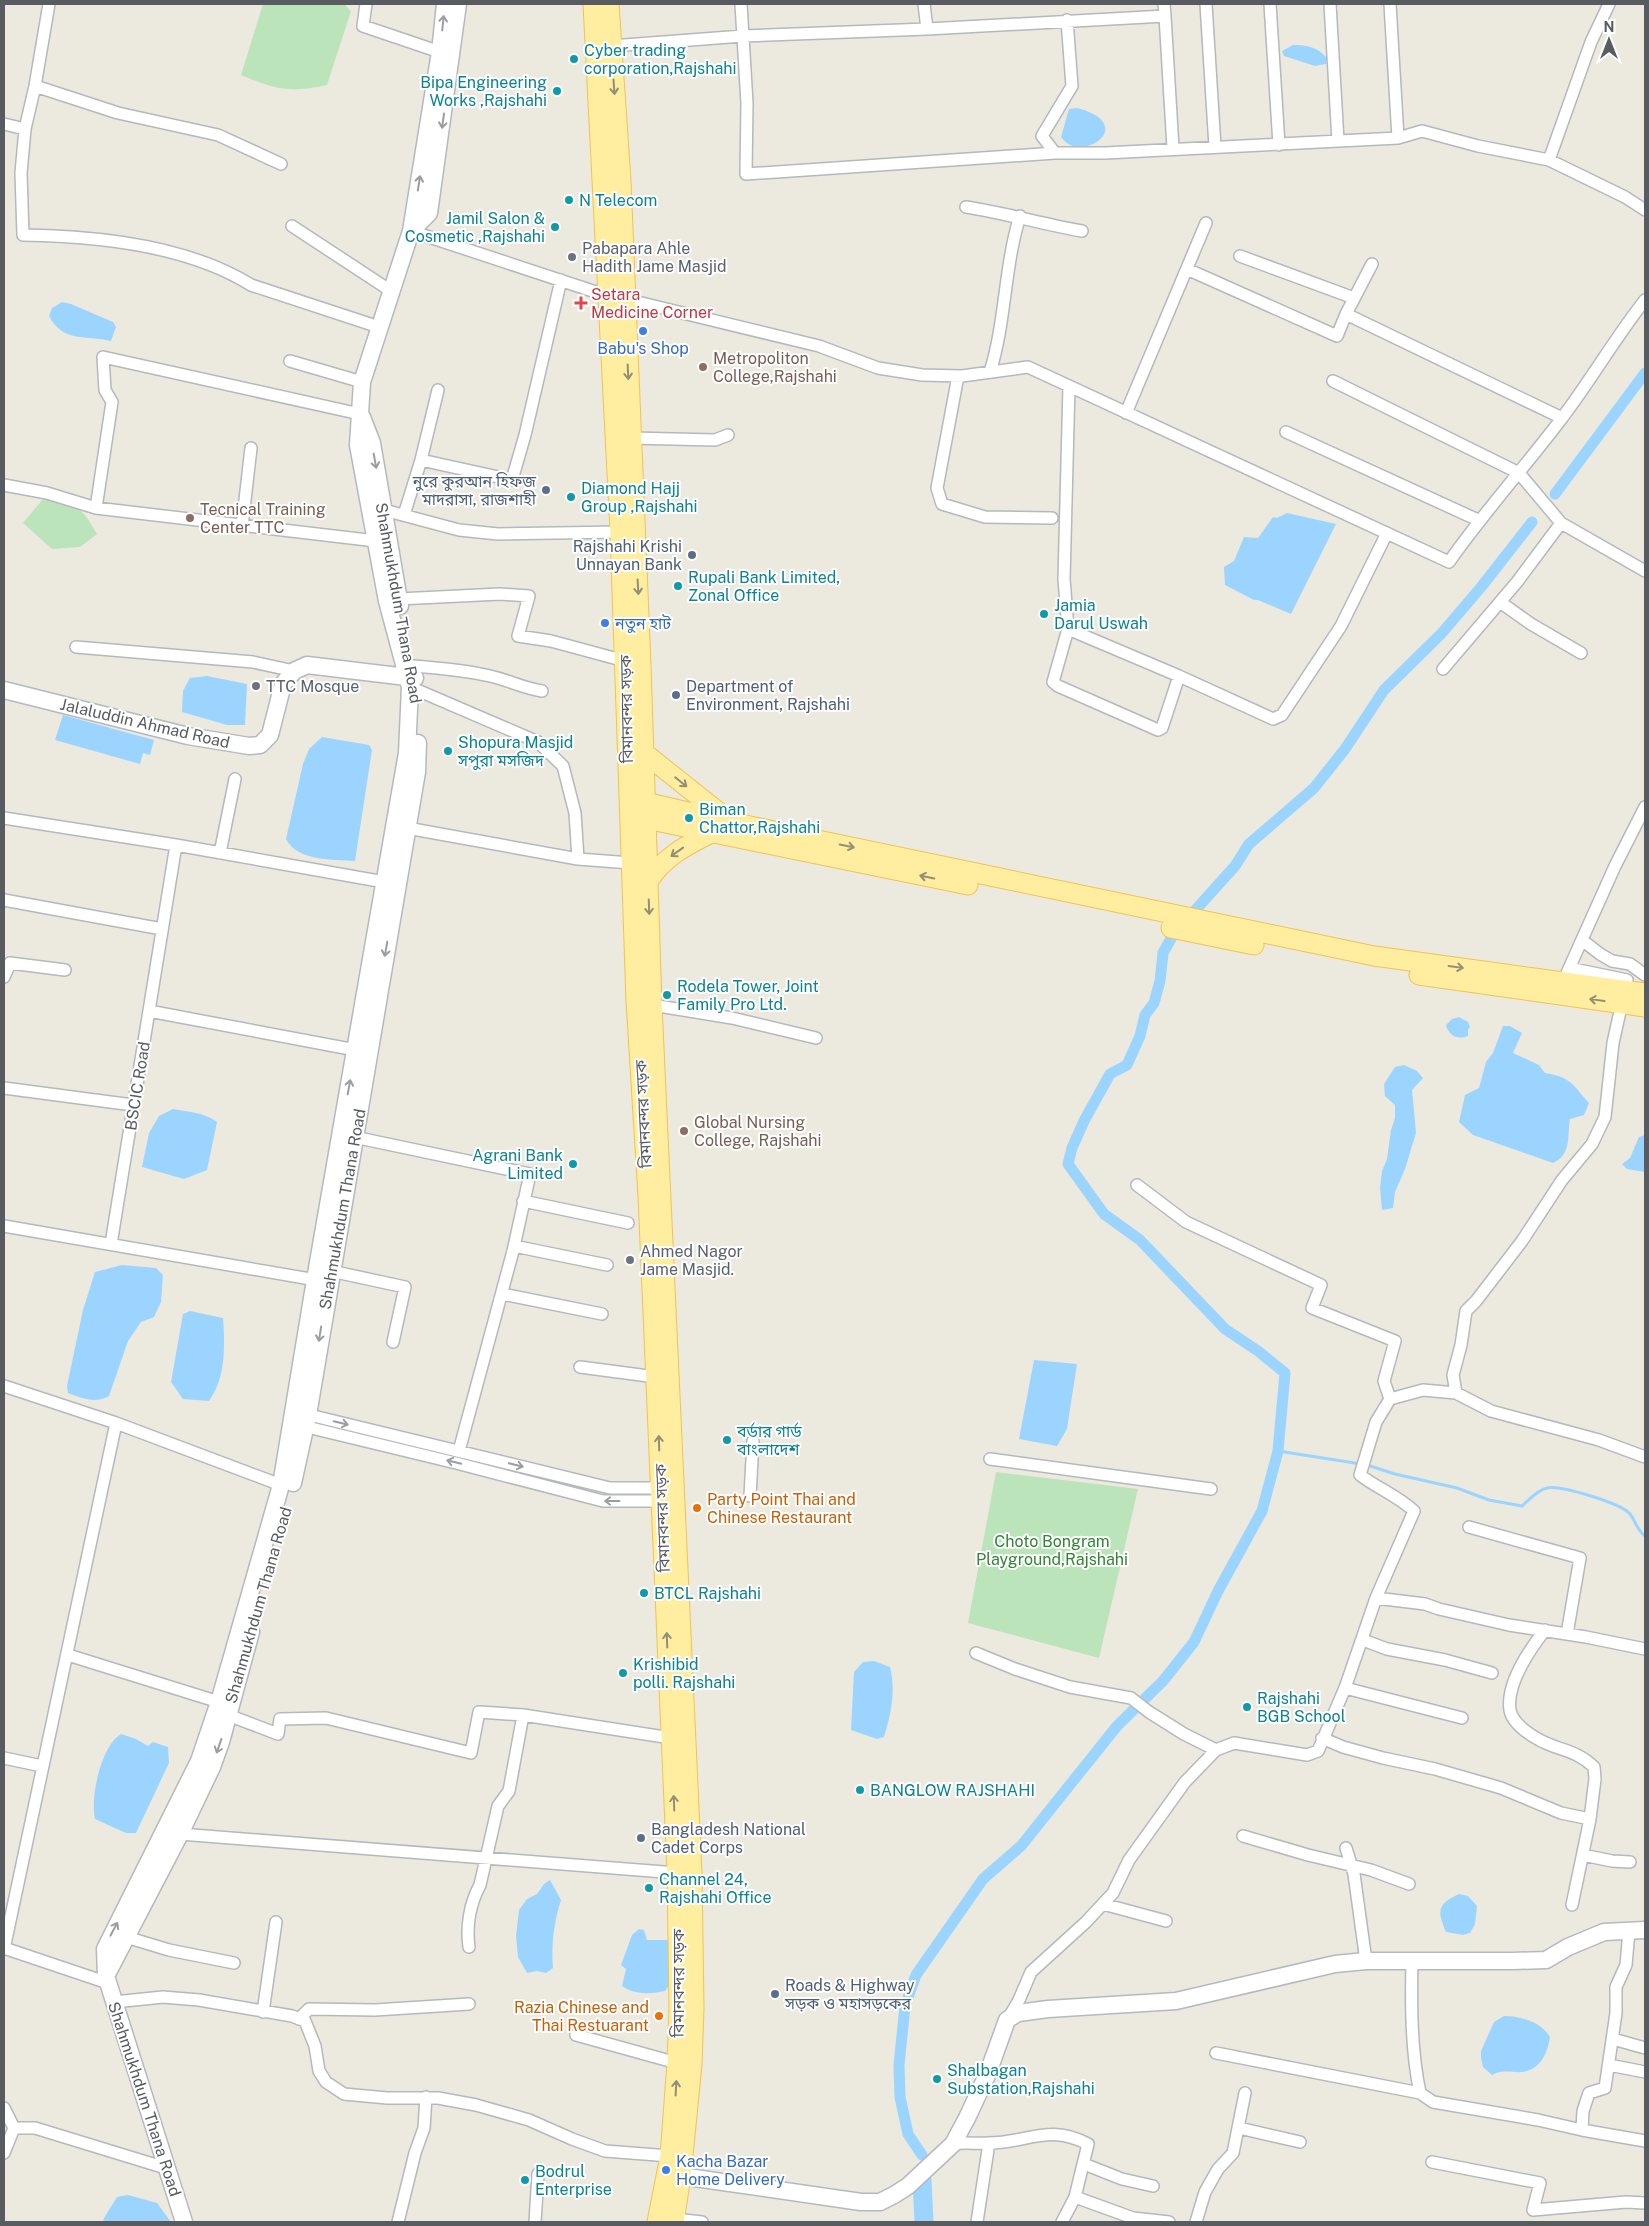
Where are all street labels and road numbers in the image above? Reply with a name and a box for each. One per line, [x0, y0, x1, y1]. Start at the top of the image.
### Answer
street label: Shahmukhdum Thana Road [371, 501, 426, 705]
street label: বিমানবন্দর সড়ক [616, 654, 637, 764]
street label: Jalaluddin Ahmad Road [58, 695, 232, 752]
street label: BSCIC Road [121, 1040, 154, 1132]
street label: বিমানবন্দর সড়ক [631, 1058, 656, 1170]
street label: Shahmukhdum Thana Road [315, 1107, 370, 1311]
street label: বিমানবন্দর সড়ক [651, 1462, 674, 1573]
street label: Shahmukhdum Thana Road [221, 1505, 296, 1706]
street label: বিমানবন্দর সড়ক [669, 1928, 688, 2038]
street label: Shahmukhdum Thana Road [104, 1999, 185, 2199]

